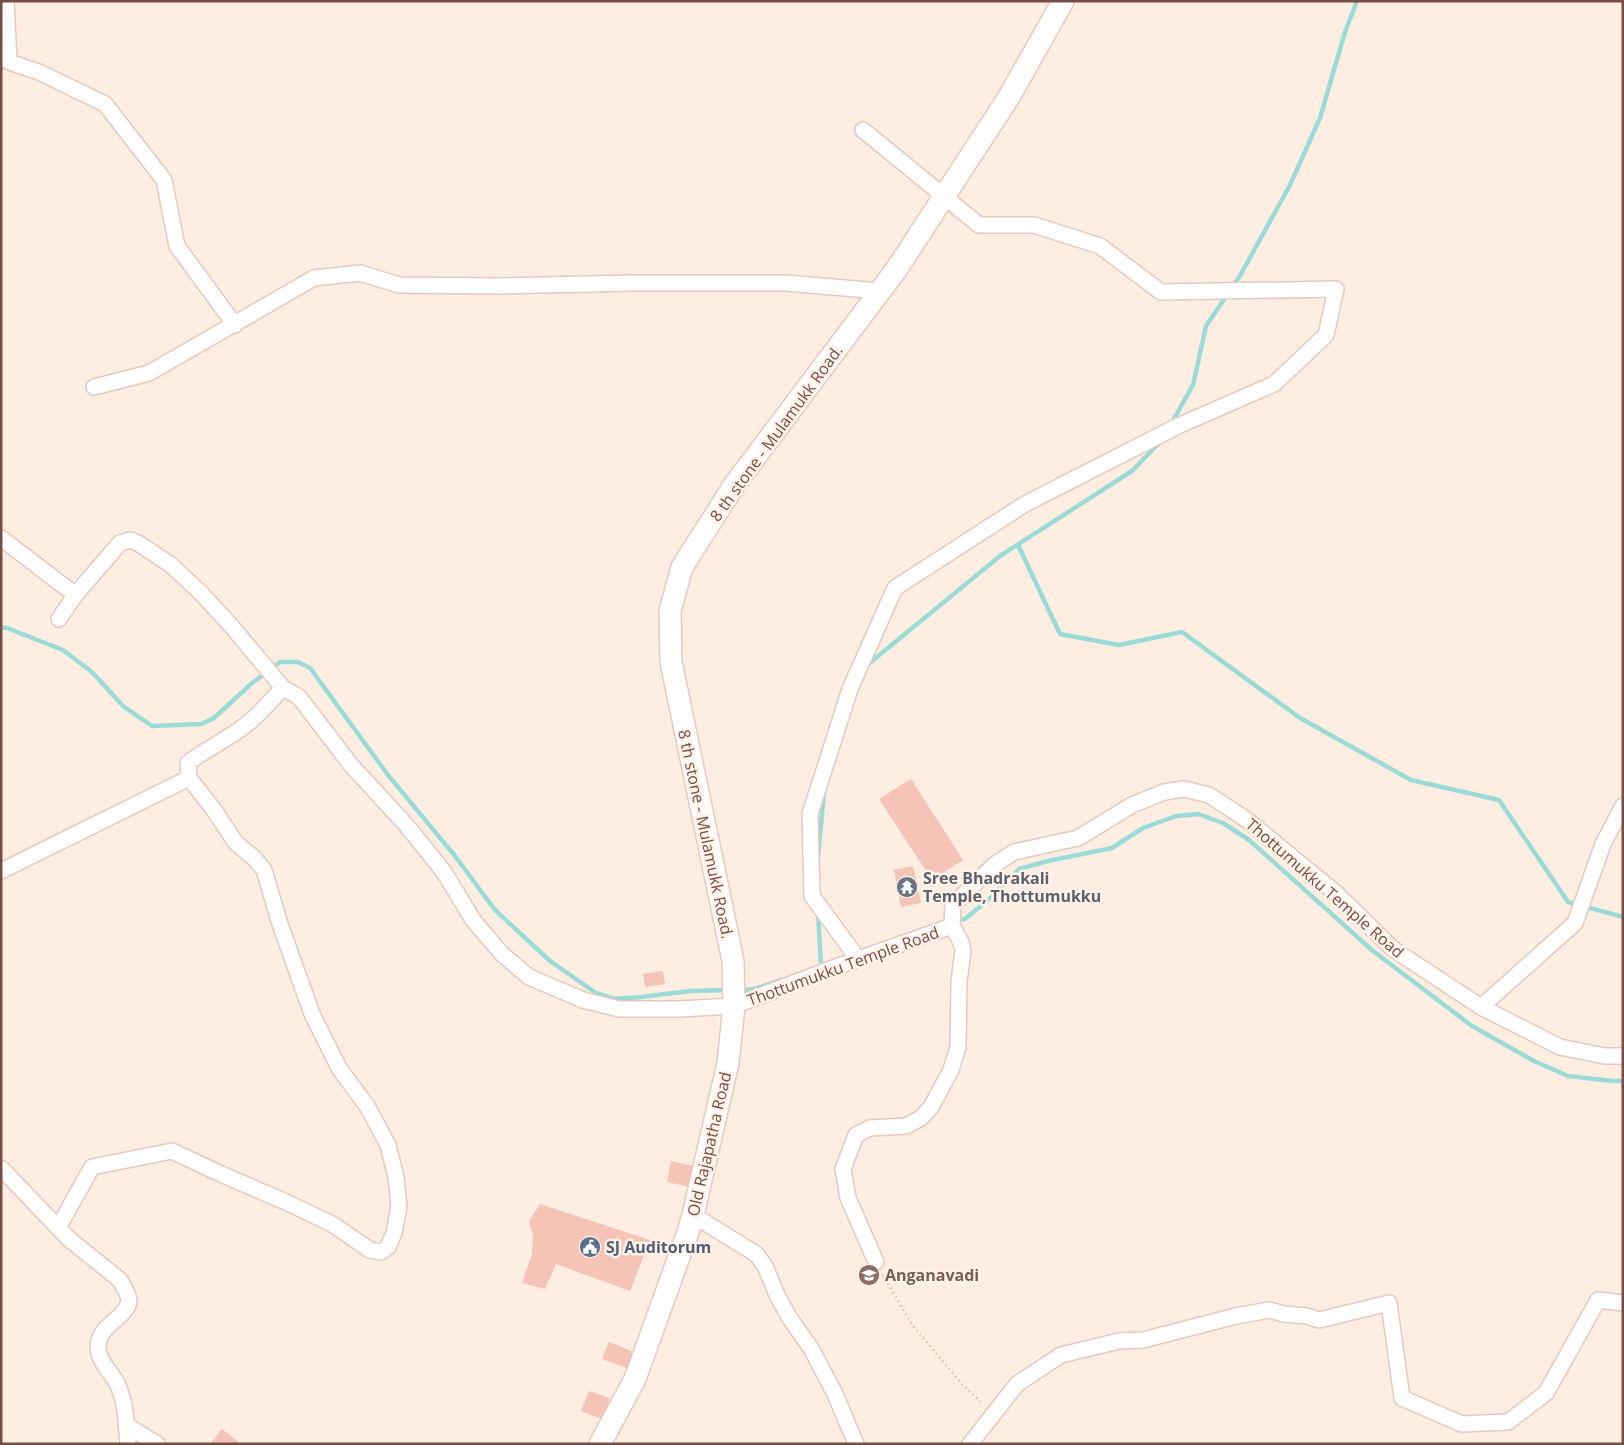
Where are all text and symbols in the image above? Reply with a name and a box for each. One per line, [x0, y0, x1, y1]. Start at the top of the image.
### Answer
street label: 8 th stone - Mulamukk Road. [704, 340, 848, 526]
street label: 8 th stone - Mulamukk Road. [673, 727, 739, 941]
street label: Thottumukku Temple Road [1241, 813, 1409, 963]
place label: Sree Bhadrakali Temple, Thottumukku [923, 867, 1101, 907]
temple icon: Sree Bhadrakali Temple, Thottumukku [895, 875, 919, 899]
street label: Thottumukku Temple Road [744, 921, 942, 1011]
street label: Old Rajapatha Road [682, 1070, 736, 1218]
public building icon: SJ Auditorum [578, 1235, 602, 1259]
place label: SJ Auditorum [606, 1236, 711, 1258]
school or university icon: Anganavadi [857, 1263, 881, 1287]
place label: Anganavadi [885, 1264, 979, 1286]

